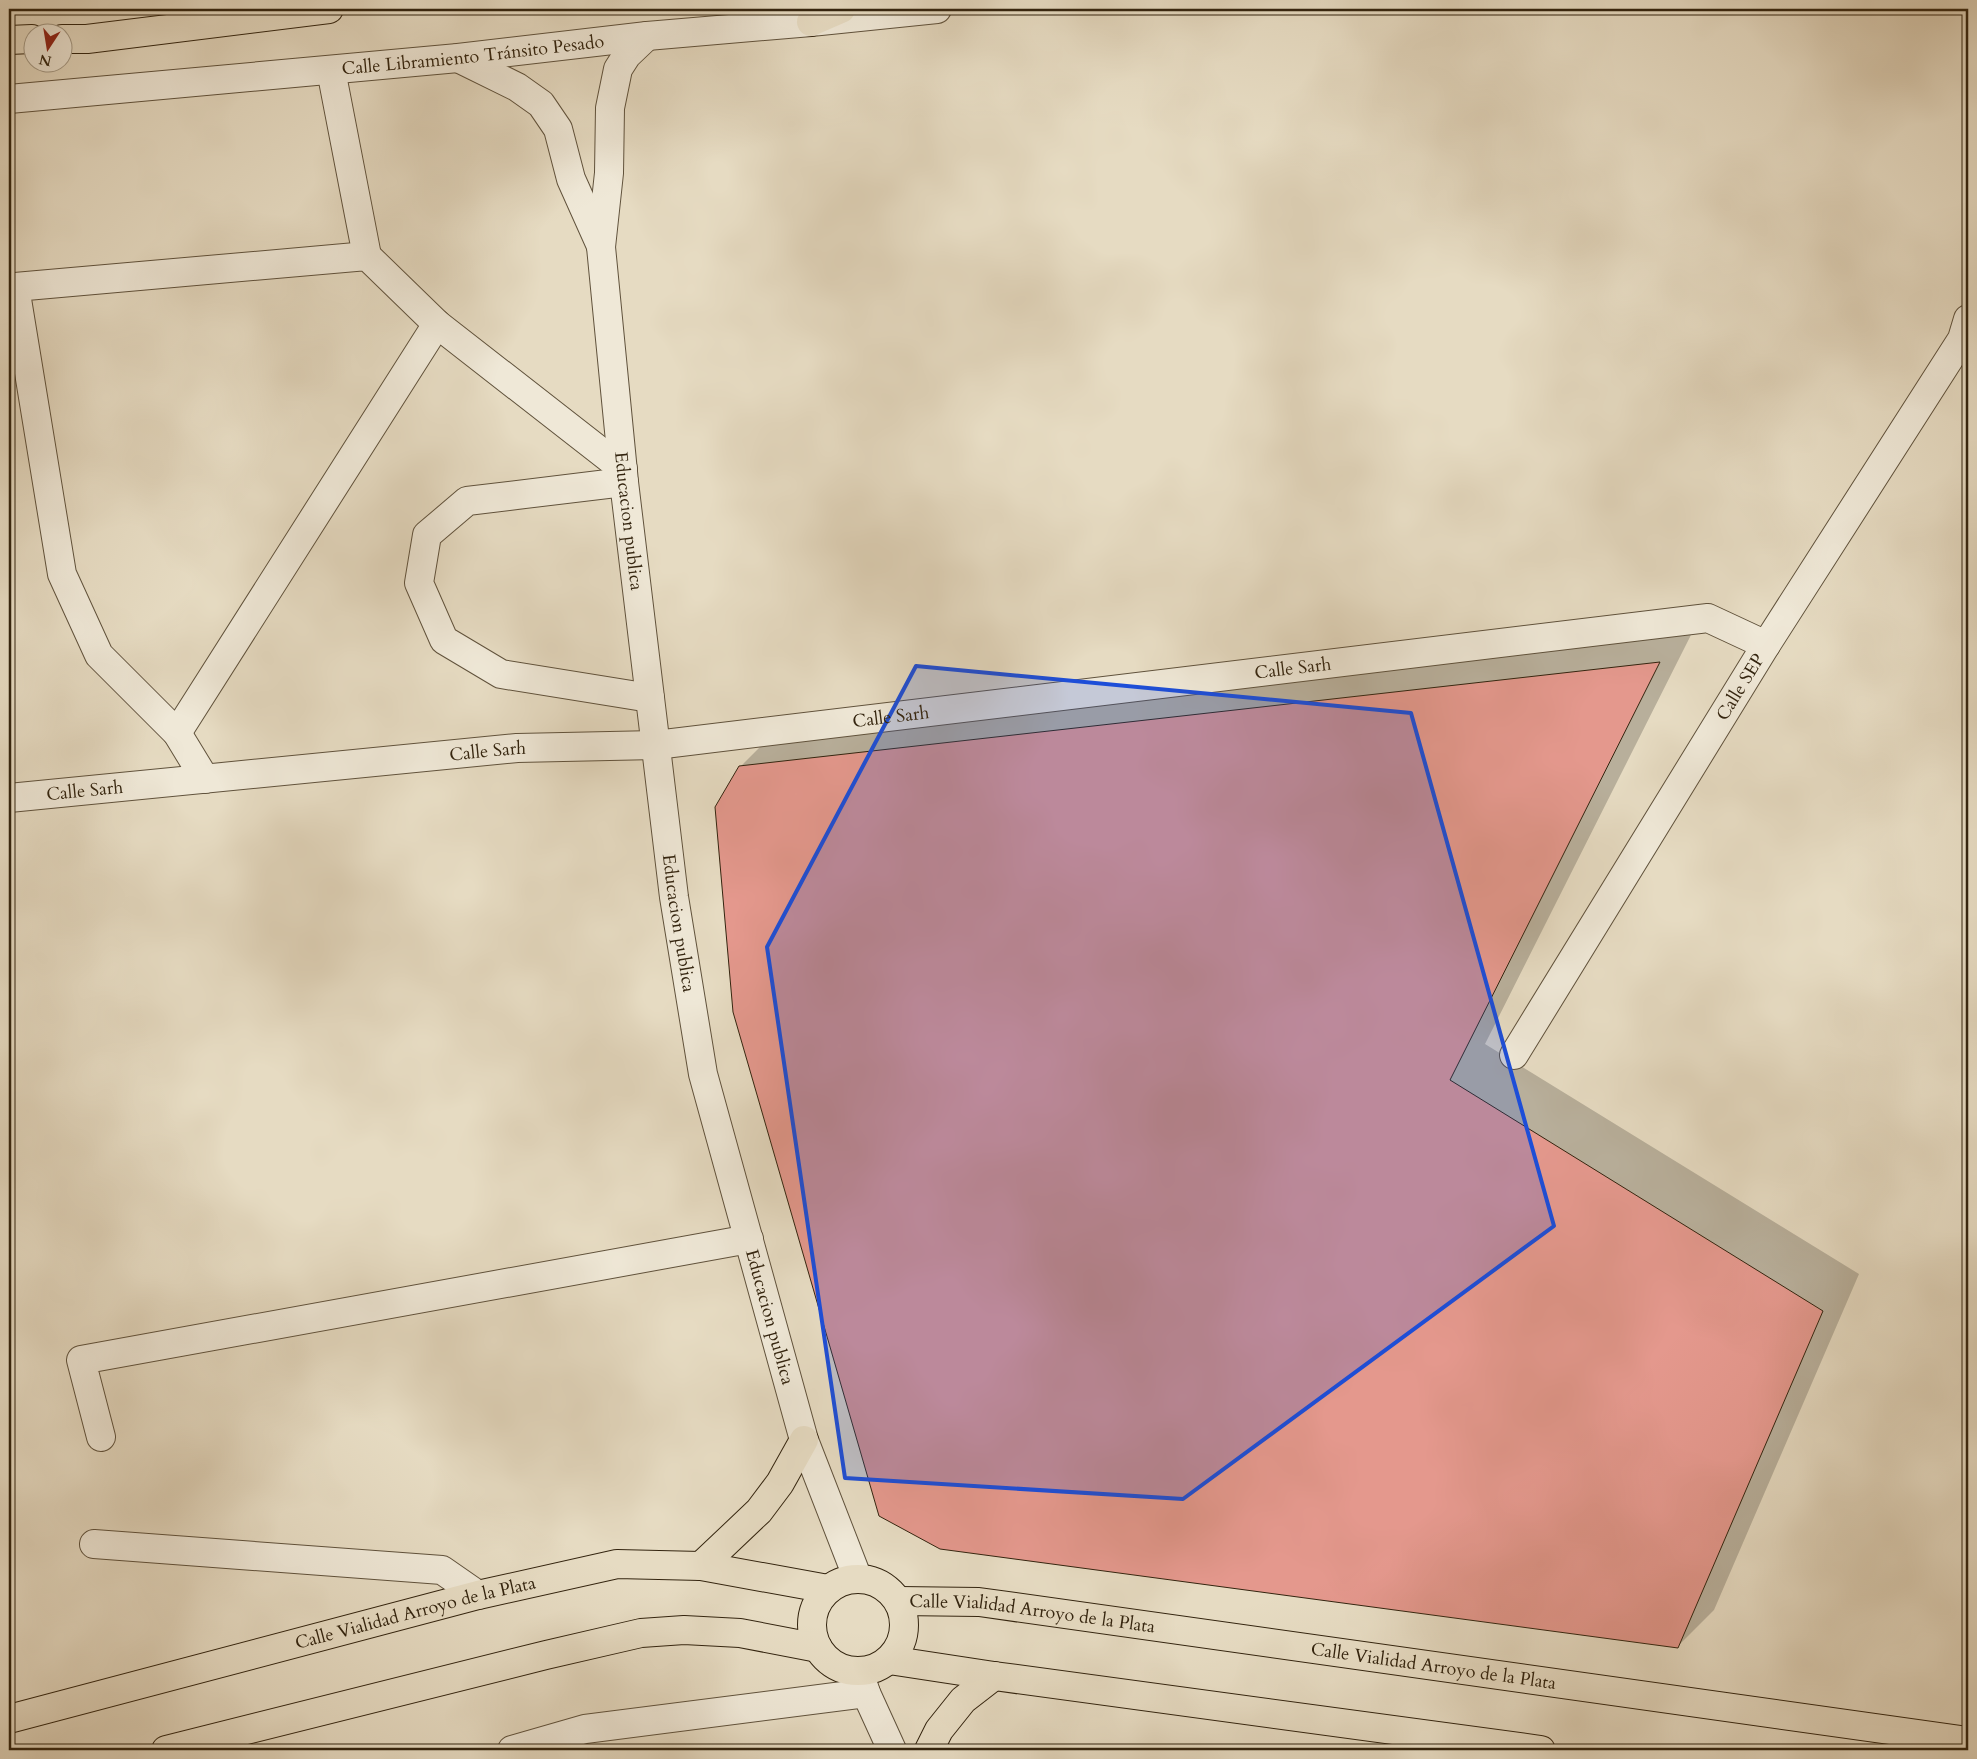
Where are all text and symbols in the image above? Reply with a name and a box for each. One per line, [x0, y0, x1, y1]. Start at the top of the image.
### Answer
north arrow [22, 22, 72, 72]
street label: Calle Libramiento Tránsito Pesado [341, 29, 606, 82]
text: N [37, 50, 53, 71]
street label: Educacion publica [608, 451, 649, 592]
street label: Calle SEP [1710, 649, 1771, 726]
street label: Calle Sarh [1253, 652, 1333, 686]
street label: Calle Sarh [851, 700, 931, 734]
street label: Calle Sarh [448, 736, 526, 768]
street label: Calle Sarh [45, 775, 124, 807]
street label: Educacion publica [656, 853, 701, 994]
street label: Educacion publica [739, 1247, 800, 1388]
street label: Calle Vialidad Arroyo de la Plata [292, 1570, 538, 1656]
street label: Calle Vialidad Arroyo de la Plata [909, 1589, 1157, 1640]
street label: Calle Vialidad Arroyo de la Plata [1309, 1637, 1558, 1696]

